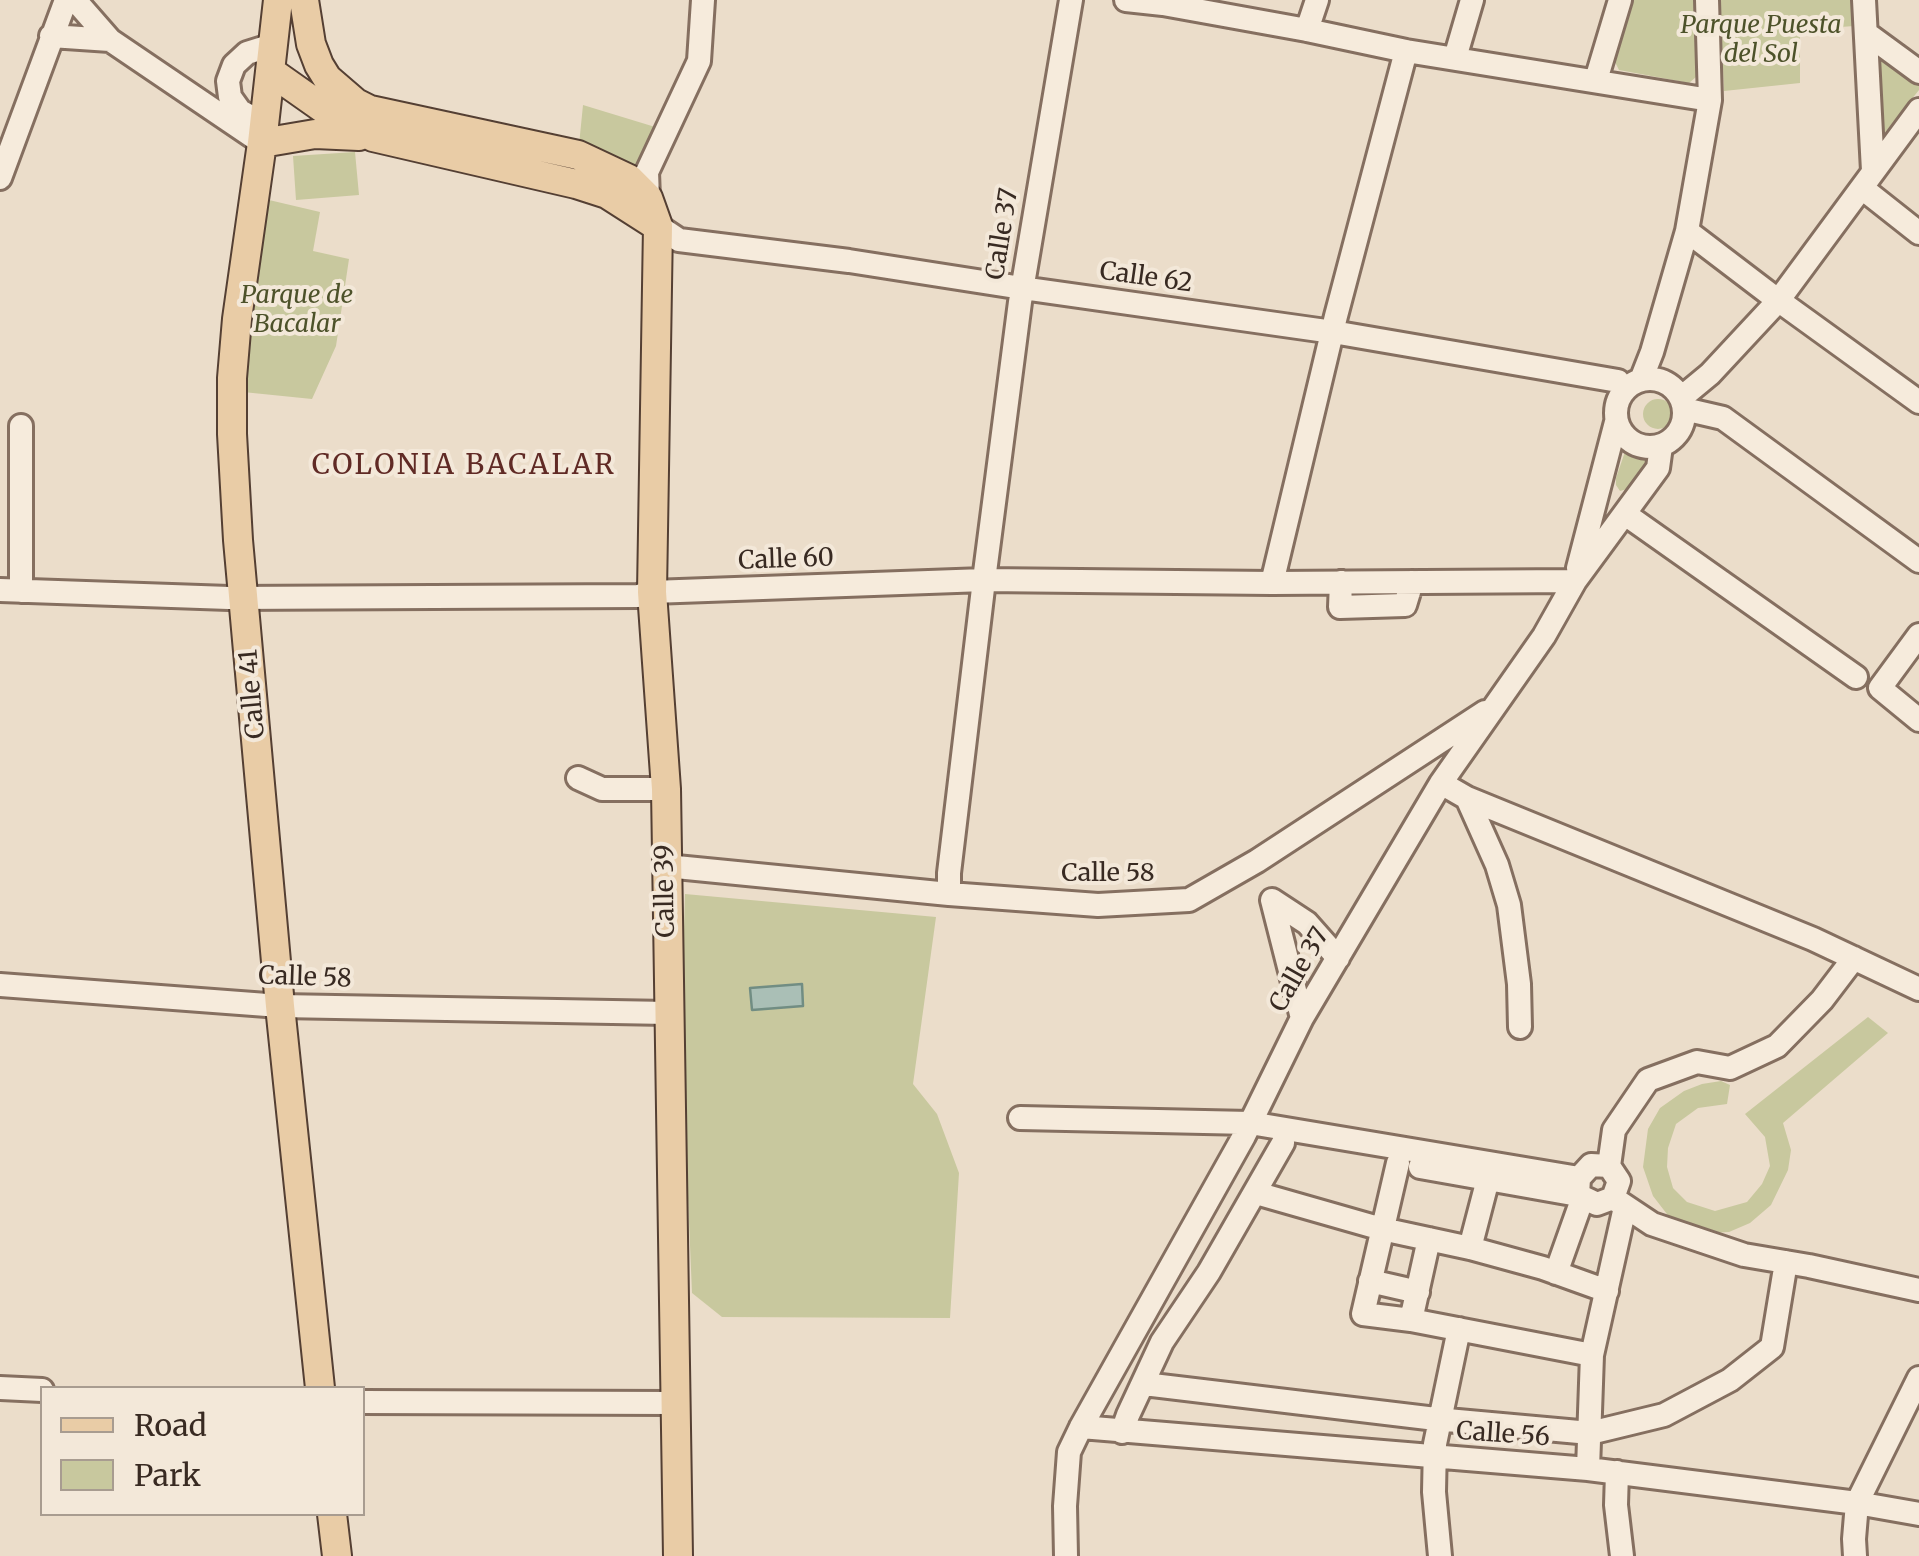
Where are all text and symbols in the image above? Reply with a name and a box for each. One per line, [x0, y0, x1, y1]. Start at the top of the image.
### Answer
park label: Parque Puesta del Sol [1680, 11, 1842, 70]
street label: Calle 37 [981, 186, 1025, 282]
street label: Calle 62 [1098, 257, 1194, 299]
park label: Parque de Bacalar [241, 281, 353, 340]
district label: COLONIA BACALAR [312, 449, 616, 483]
street label: Calle 60 [738, 543, 834, 577]
street label: Calle 41 [234, 648, 272, 740]
street label: Calle 39 [650, 844, 682, 938]
street label: Calle 58 [1061, 859, 1155, 889]
street label: Calle 37 [1264, 923, 1336, 1017]
street label: Calle 58 [258, 961, 352, 995]
legend [40, 1386, 365, 1516]
text: Road [134, 1406, 207, 1444]
street label: Calle 56 [1455, 1417, 1551, 1453]
text: Park [134, 1456, 201, 1494]

